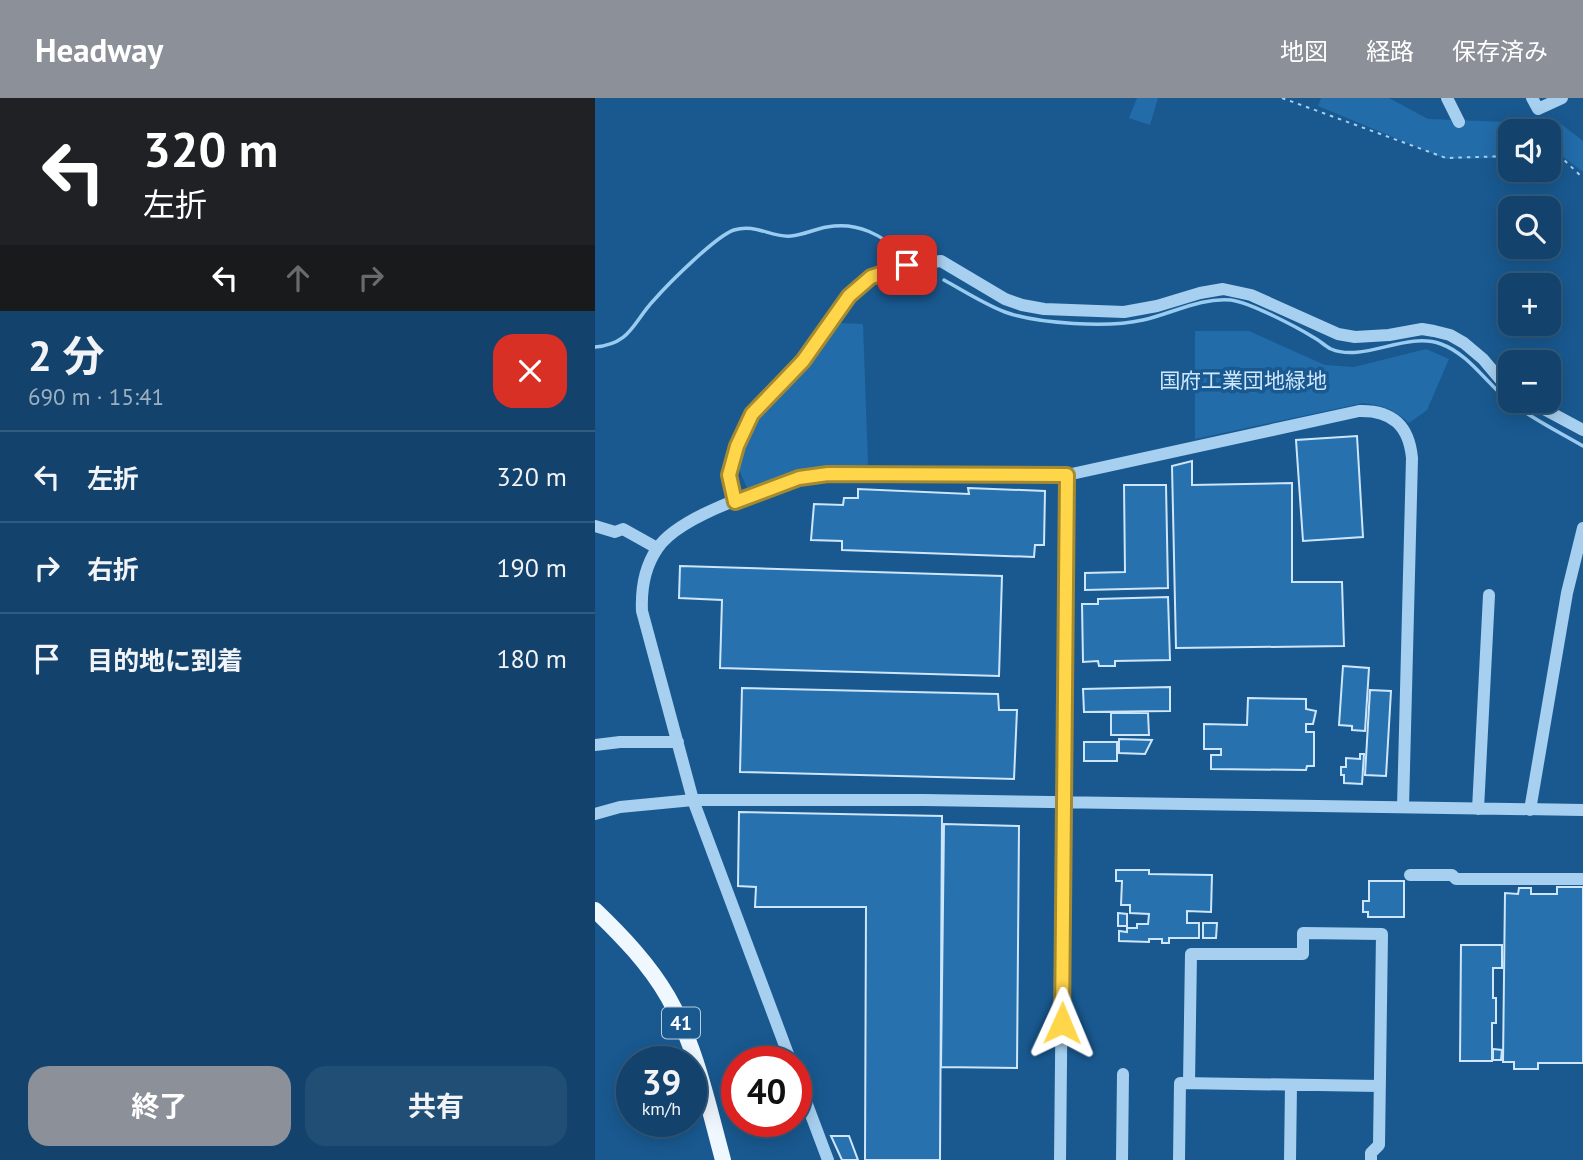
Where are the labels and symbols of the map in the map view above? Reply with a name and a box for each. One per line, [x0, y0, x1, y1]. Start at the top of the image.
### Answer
pin [877, 235, 937, 295]
park label: 国府工業団地緑地 [1159, 367, 1327, 394]
position arrow [1025, 986, 1099, 1060]
road number: 41 [662, 1007, 700, 1038]
speed limit sign: 40 [721, 1046, 812, 1137]

